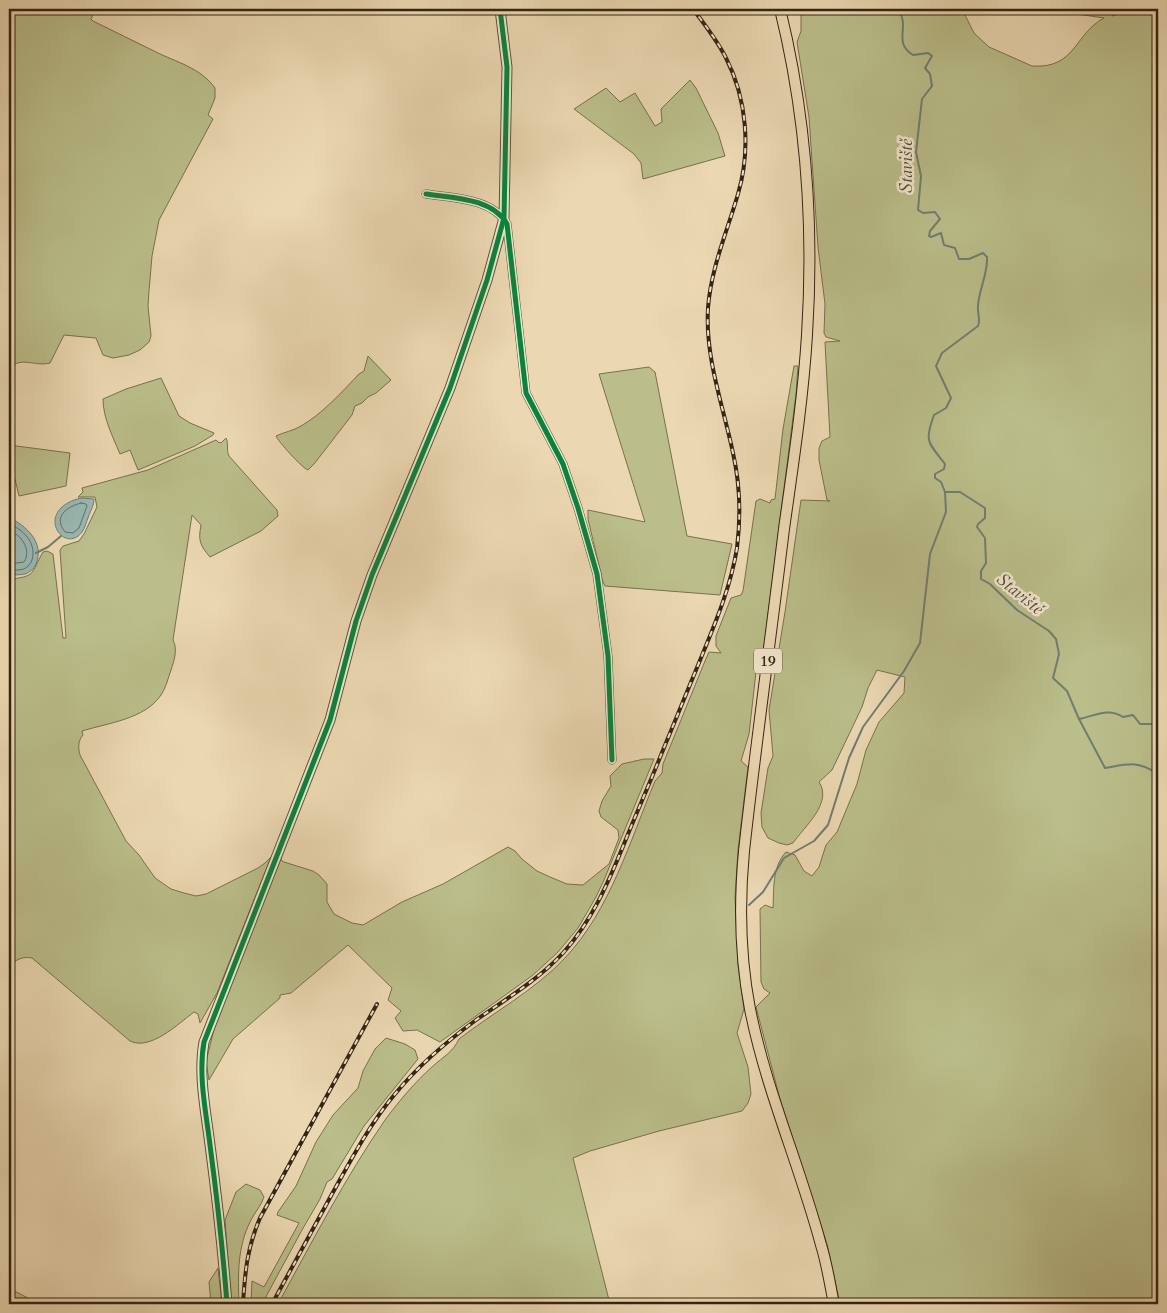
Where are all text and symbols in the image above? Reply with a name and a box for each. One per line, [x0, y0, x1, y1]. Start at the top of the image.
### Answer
water label: Staviště [894, 137, 919, 193]
water label: Staviště [991, 567, 1050, 622]
road number: 19 [754, 648, 782, 674]

